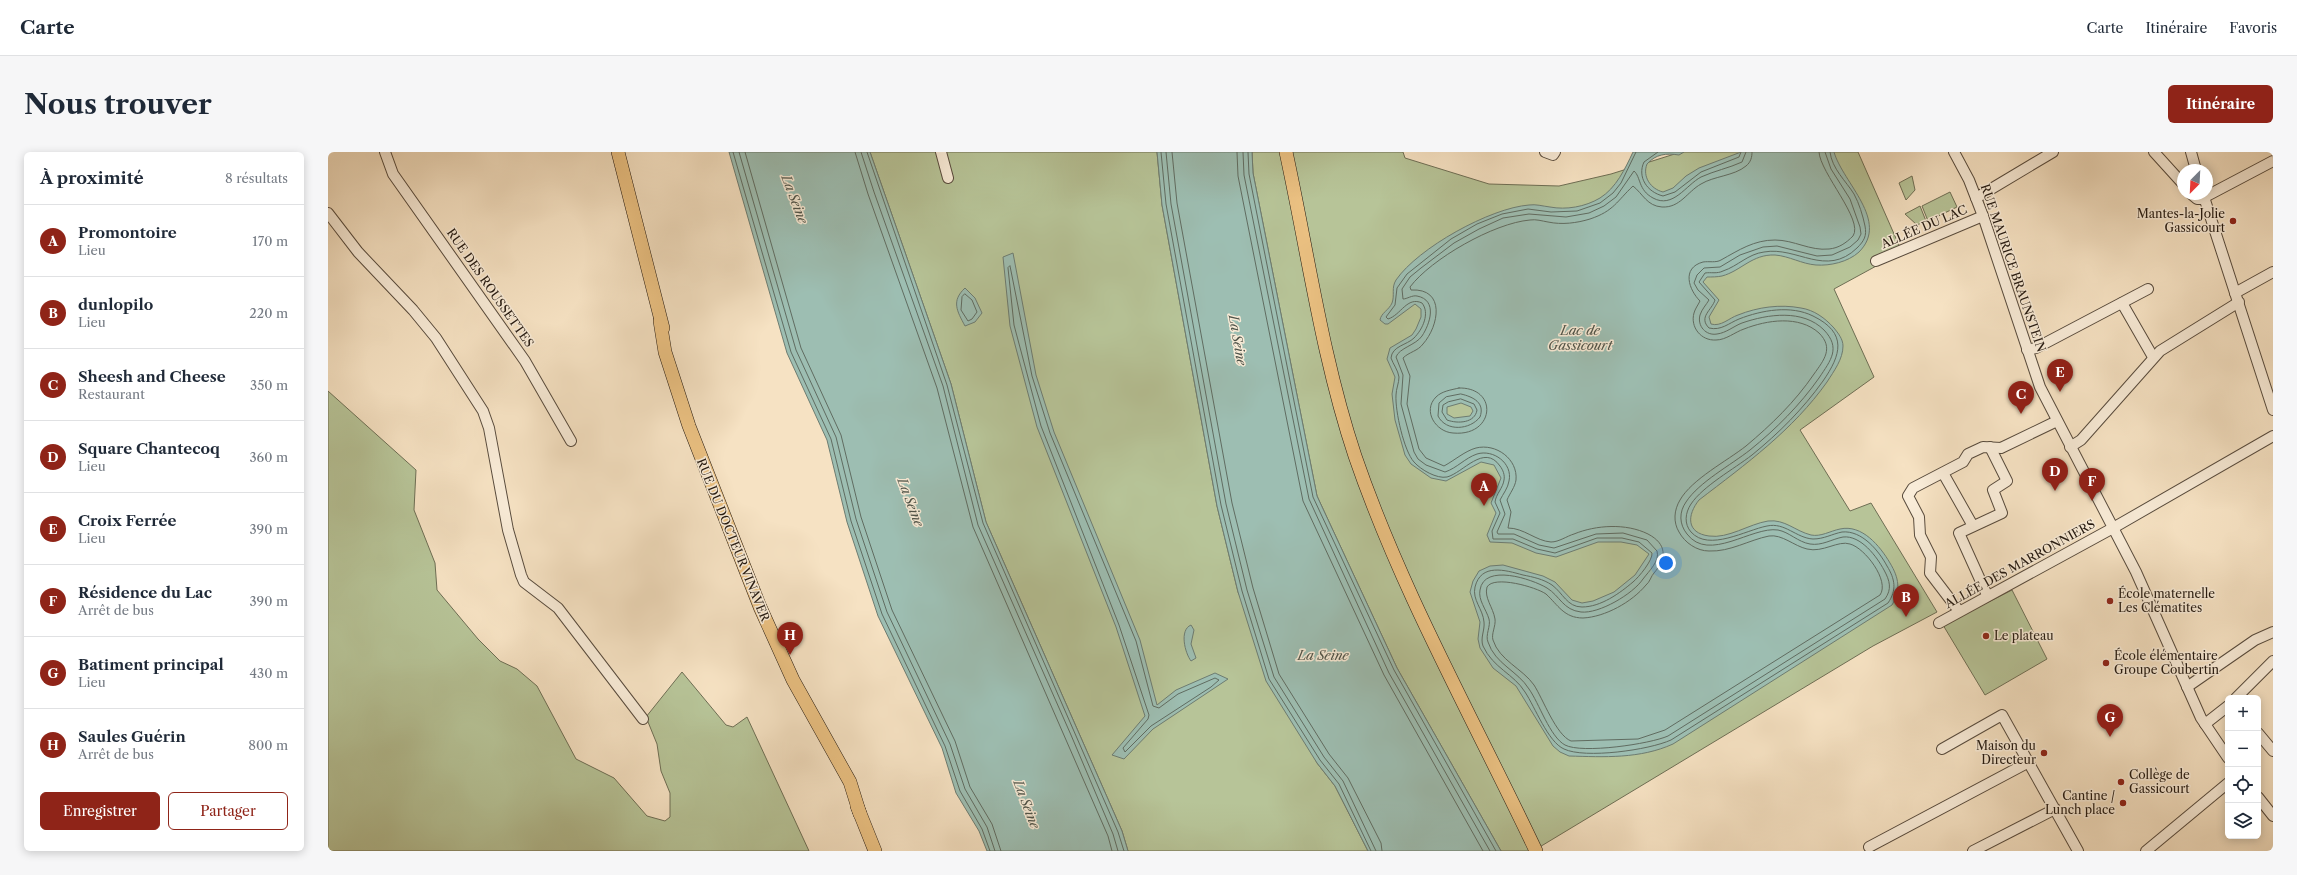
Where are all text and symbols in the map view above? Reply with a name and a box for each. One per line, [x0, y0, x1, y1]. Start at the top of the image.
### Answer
text: Carte [20, 16, 75, 39]
text: Carte [2087, 19, 2123, 37]
text: Itinéraire [2145, 19, 2207, 37]
text: Favoris [2229, 19, 2277, 37]
button: Itinéraire [2168, 85, 2273, 123]
text: Nous trouver [24, 87, 212, 121]
north arrow [2177, 164, 2213, 200]
text: À proximité [40, 168, 144, 188]
text: 8 résultats [225, 170, 288, 186]
water label: La Seine [778, 171, 812, 226]
street label: RUE MAURICE BRAUNSTEIN [1978, 182, 2049, 354]
street label: ALLÉE DU LAC [1877, 201, 1969, 252]
place label: Mantes-la-Jolie Gassicourt [2137, 206, 2226, 235]
marker: Mantes-la-Jolie Gassicourt [2228, 216, 2238, 226]
text: Promontoire [78, 223, 177, 242]
street label: RUE DES ROUSSETTES [444, 225, 537, 350]
text: A [48, 233, 58, 249]
text: 170 m [252, 233, 288, 249]
text: Lieu [78, 242, 106, 258]
text: dunlopilo [78, 295, 153, 314]
text: B [48, 305, 58, 321]
text: 220 m [249, 305, 288, 321]
water label: La Seine [1226, 313, 1250, 367]
text: Lieu [78, 314, 106, 330]
water label: Lac de Gassicourt [1548, 322, 1613, 353]
pin: E [2047, 359, 2073, 392]
text: Sheesh and Cheese [78, 367, 226, 386]
text: C [48, 377, 58, 393]
text: 350 m [250, 377, 288, 393]
pin: C [2008, 381, 2034, 414]
text: Restaurant [78, 386, 145, 402]
text: Square Chantecoq [78, 439, 220, 458]
text: D [47, 449, 59, 465]
text: 360 m [249, 449, 288, 465]
street label: RUE DU DOCTEUR VINAVER [694, 456, 774, 625]
text: Lieu [78, 458, 106, 474]
pin: D [2042, 458, 2068, 491]
pin: F [2079, 468, 2105, 501]
pin: A [1471, 473, 1497, 506]
water label: La Seine [894, 474, 928, 529]
text: Croix Ferrée [78, 511, 176, 530]
street label: ALLÉE DES MARRONNIERS [1941, 515, 2098, 612]
text: E [48, 521, 58, 537]
text: 390 m [249, 521, 288, 537]
text: Lieu [78, 530, 106, 546]
your location [1656, 553, 1676, 573]
text: Résidence du Lac [78, 583, 212, 602]
pin: B [1893, 584, 1919, 617]
place label: École maternelle Les Clématites [2118, 585, 2215, 615]
text: F [49, 593, 57, 609]
text: 390 m [249, 593, 288, 609]
marker: École maternelle Les Clématites [2105, 596, 2115, 606]
text: Arrêt de bus [78, 602, 154, 618]
pin: H [777, 622, 803, 655]
place label: Le plateau [1994, 628, 2054, 643]
marker: Le plateau [1981, 631, 1991, 641]
water label: La Seine [1297, 647, 1349, 663]
place label: École élémentaire Groupe Coubertin [2114, 647, 2220, 677]
text: Batiment principal [78, 655, 224, 674]
marker: École élémentaire Groupe Coubertin [2101, 658, 2111, 668]
text: G [47, 665, 59, 681]
text: 430 m [250, 665, 288, 681]
text: Lieu [78, 674, 106, 690]
map controls [2225, 695, 2261, 839]
button: + [2225, 695, 2261, 731]
pin: G [2097, 704, 2123, 737]
text: Saules Guérin [78, 727, 186, 746]
button: − [2225, 731, 2261, 767]
text: H [47, 737, 59, 753]
text: 800 m [248, 737, 288, 753]
place label: Maison du Directeur [1976, 738, 2037, 767]
text: Arrêt de bus [78, 746, 154, 762]
marker: Maison du Directeur [2039, 748, 2049, 758]
place label: Collège de Gassicourt [2129, 767, 2190, 796]
button: locate [2225, 767, 2261, 803]
water label: La Seine [1010, 776, 1044, 831]
marker: Collège de Gassicourt [2116, 777, 2126, 787]
place label: Cantine / Lunch place [2045, 788, 2115, 817]
button: Enregistrer [40, 792, 160, 830]
button: Partager [168, 792, 288, 830]
marker: Cantine / Lunch place [2118, 798, 2128, 808]
button: layers [2225, 803, 2261, 839]

